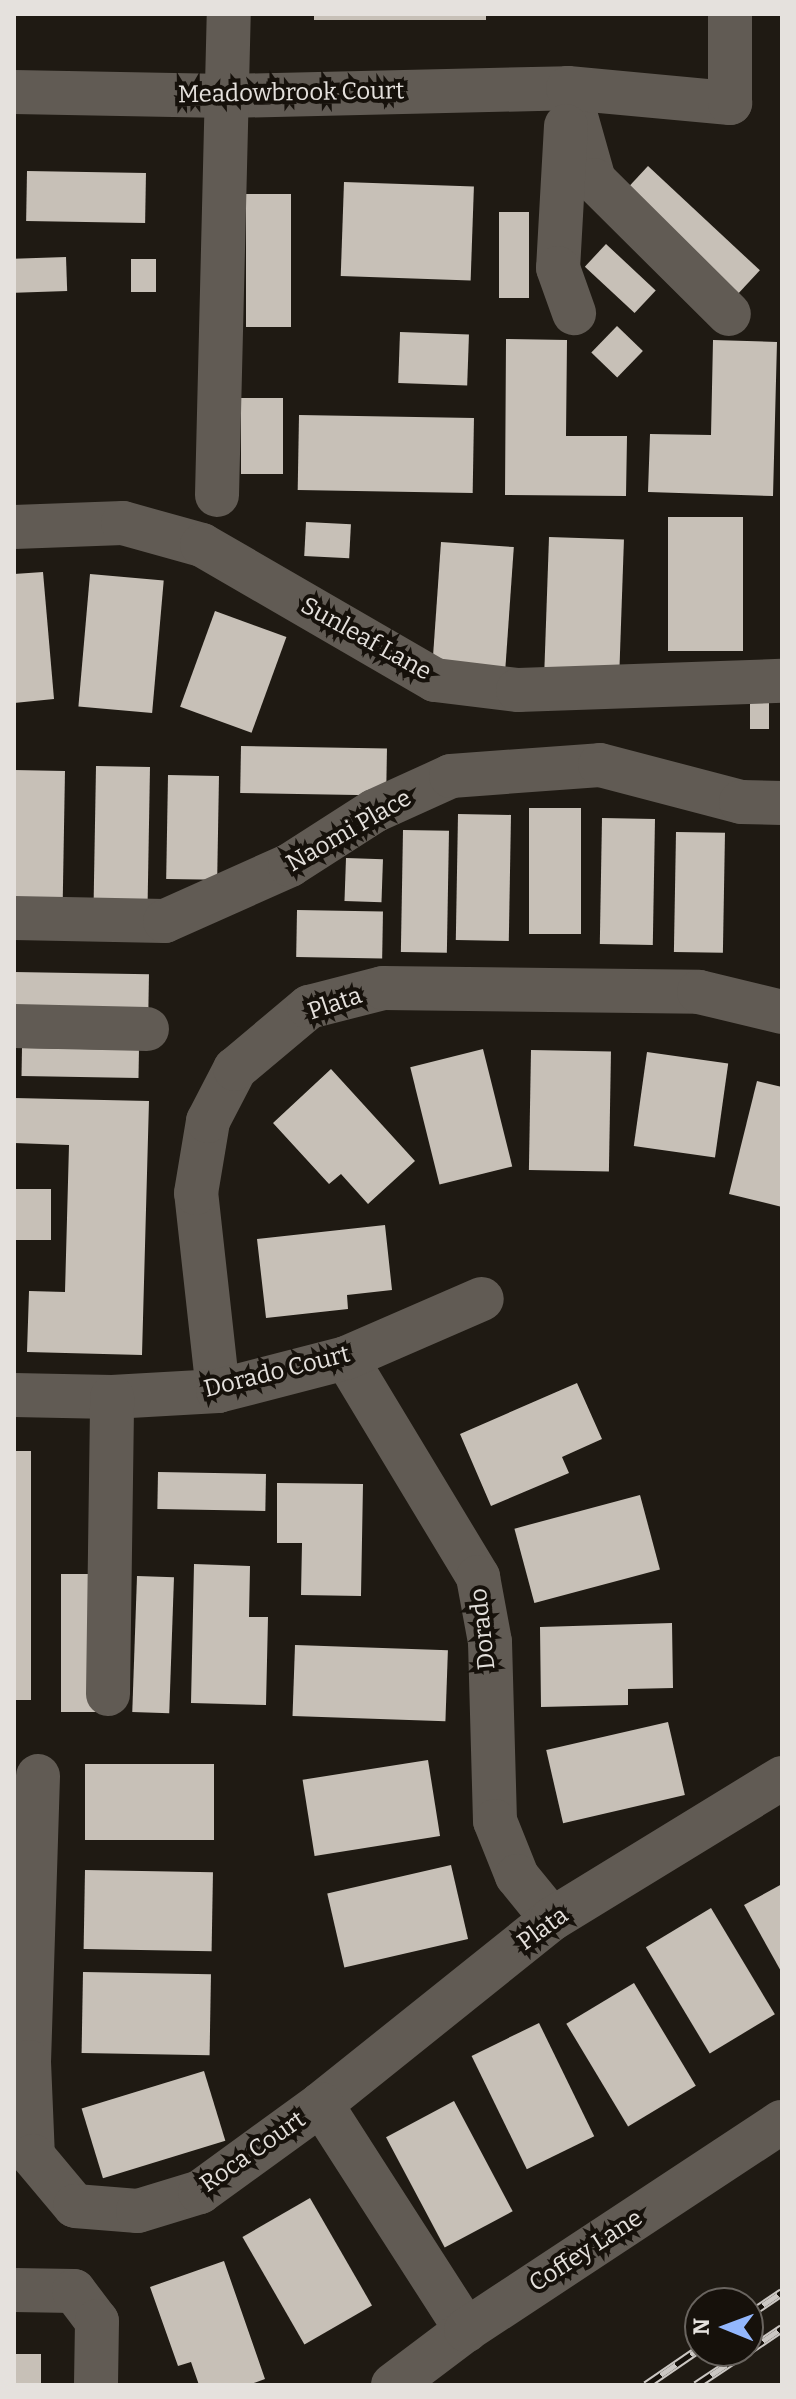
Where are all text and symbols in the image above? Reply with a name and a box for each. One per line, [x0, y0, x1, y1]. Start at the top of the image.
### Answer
street label: Meadowbrook Court [178, 77, 404, 109]
street label: Sunleaf Lane [296, 591, 436, 687]
street label: Naomi Place [282, 784, 416, 878]
street label: Plata [304, 981, 366, 1027]
street label: Dorado Court [201, 1340, 353, 1404]
street label: Dorado [464, 1587, 502, 1671]
street label: Plata [512, 1901, 574, 1957]
street label: Roca Court [195, 2105, 311, 2199]
street label: Coffey Lane [524, 2204, 648, 2298]
north arrow [684, 2287, 764, 2367]
text: N [688, 2318, 715, 2335]

